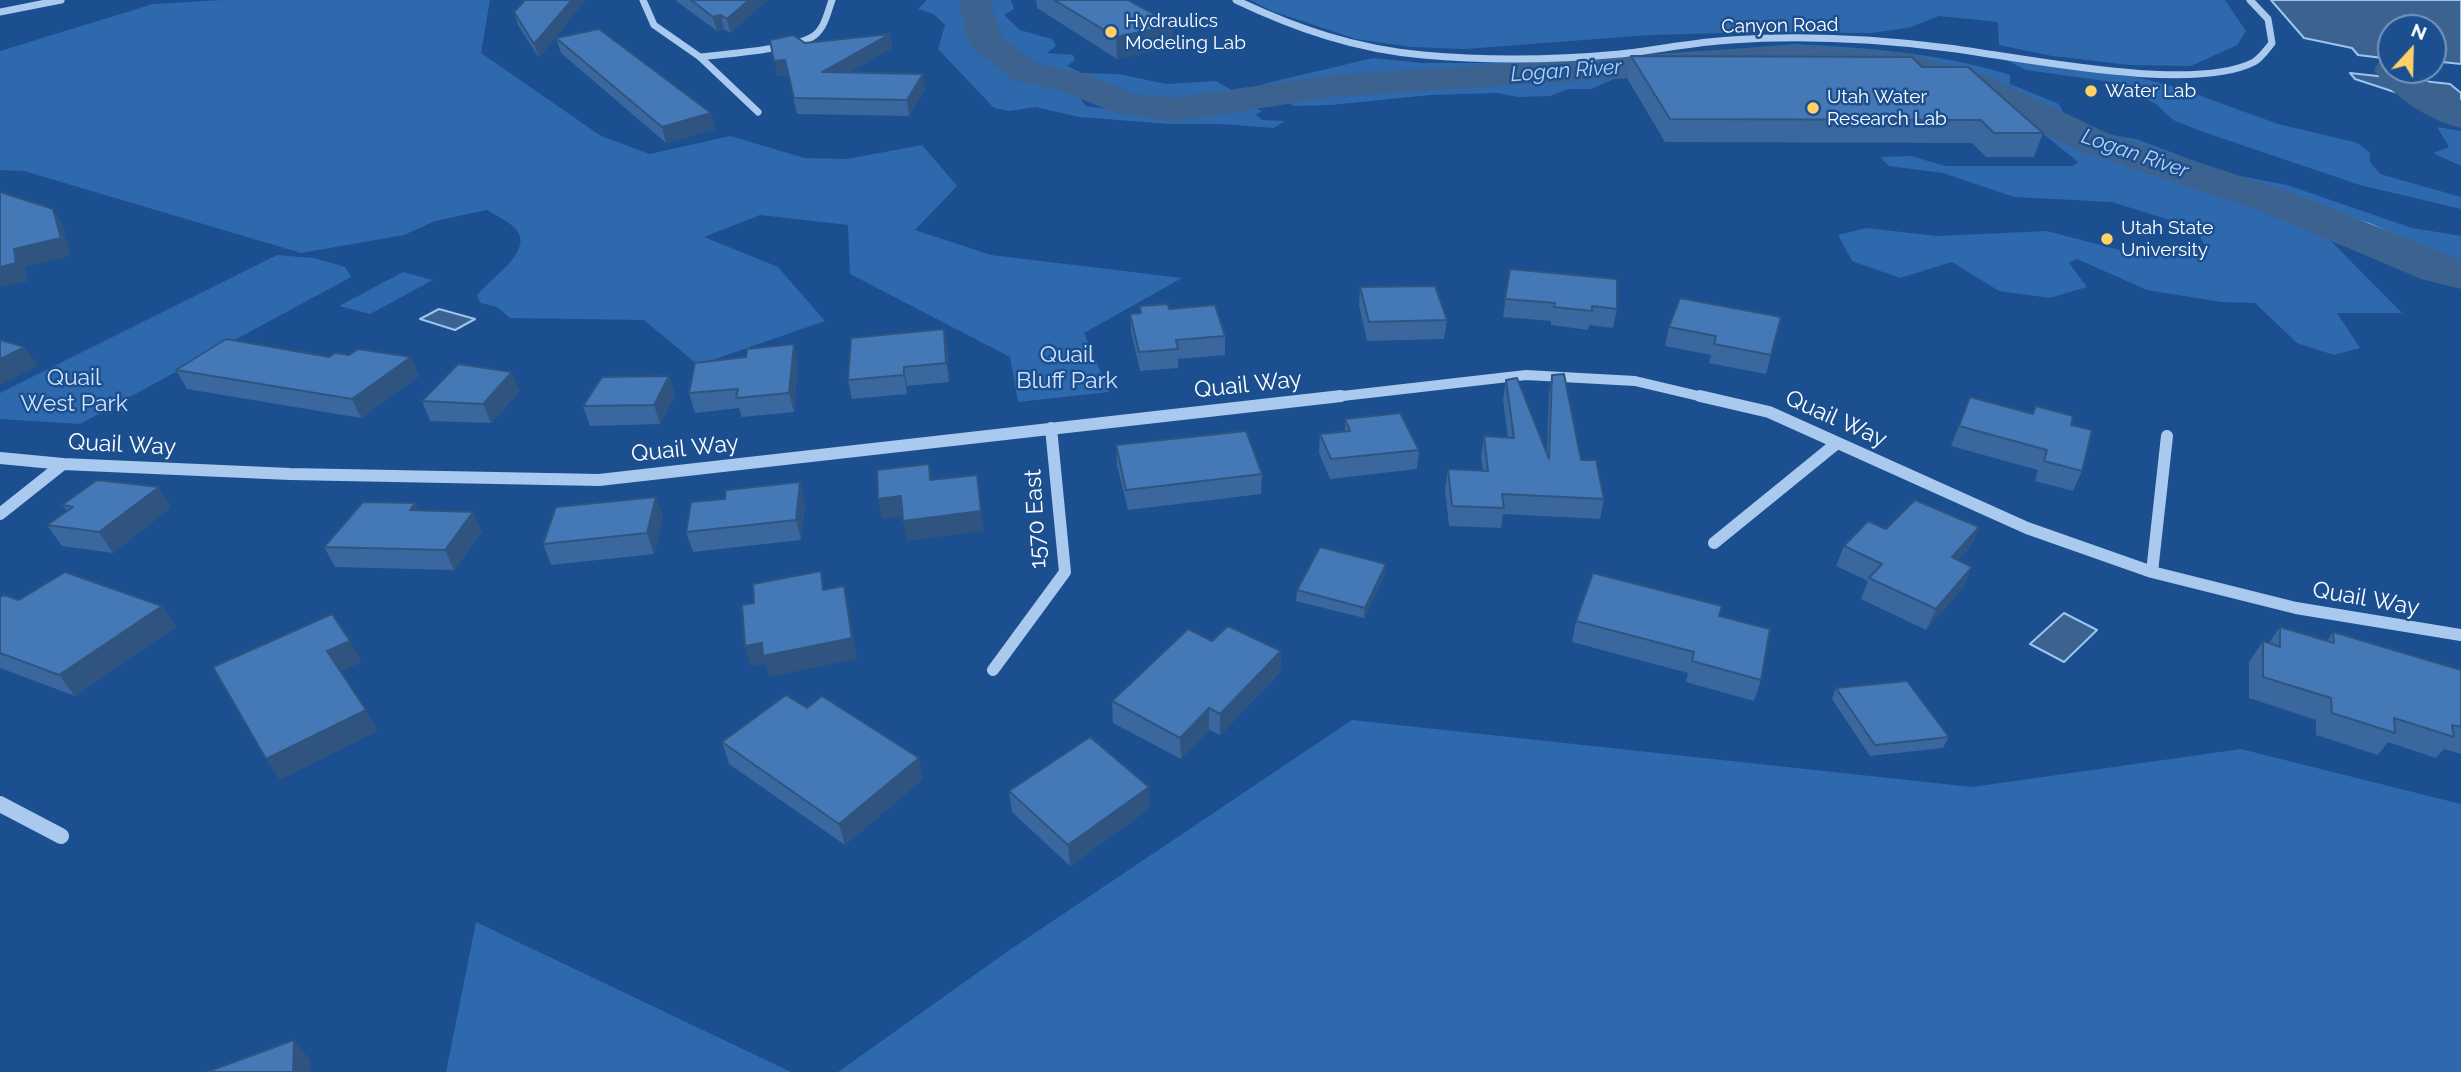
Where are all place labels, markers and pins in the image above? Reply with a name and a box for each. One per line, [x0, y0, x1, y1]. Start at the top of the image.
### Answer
place label: Hydraulics Modeling Lab [1125, 10, 1246, 54]
marker: Hydraulics Modeling Lab [1103, 24, 1119, 40]
place label: Water Lab [2105, 80, 2196, 102]
marker: Water Lab [2083, 83, 2099, 99]
place label: Utah Water Research Lab [1827, 86, 1947, 130]
marker: Utah Water Research Lab [1805, 100, 1821, 116]
place label: Utah State University [2121, 217, 2213, 261]
marker: Utah State University [2099, 231, 2115, 247]

